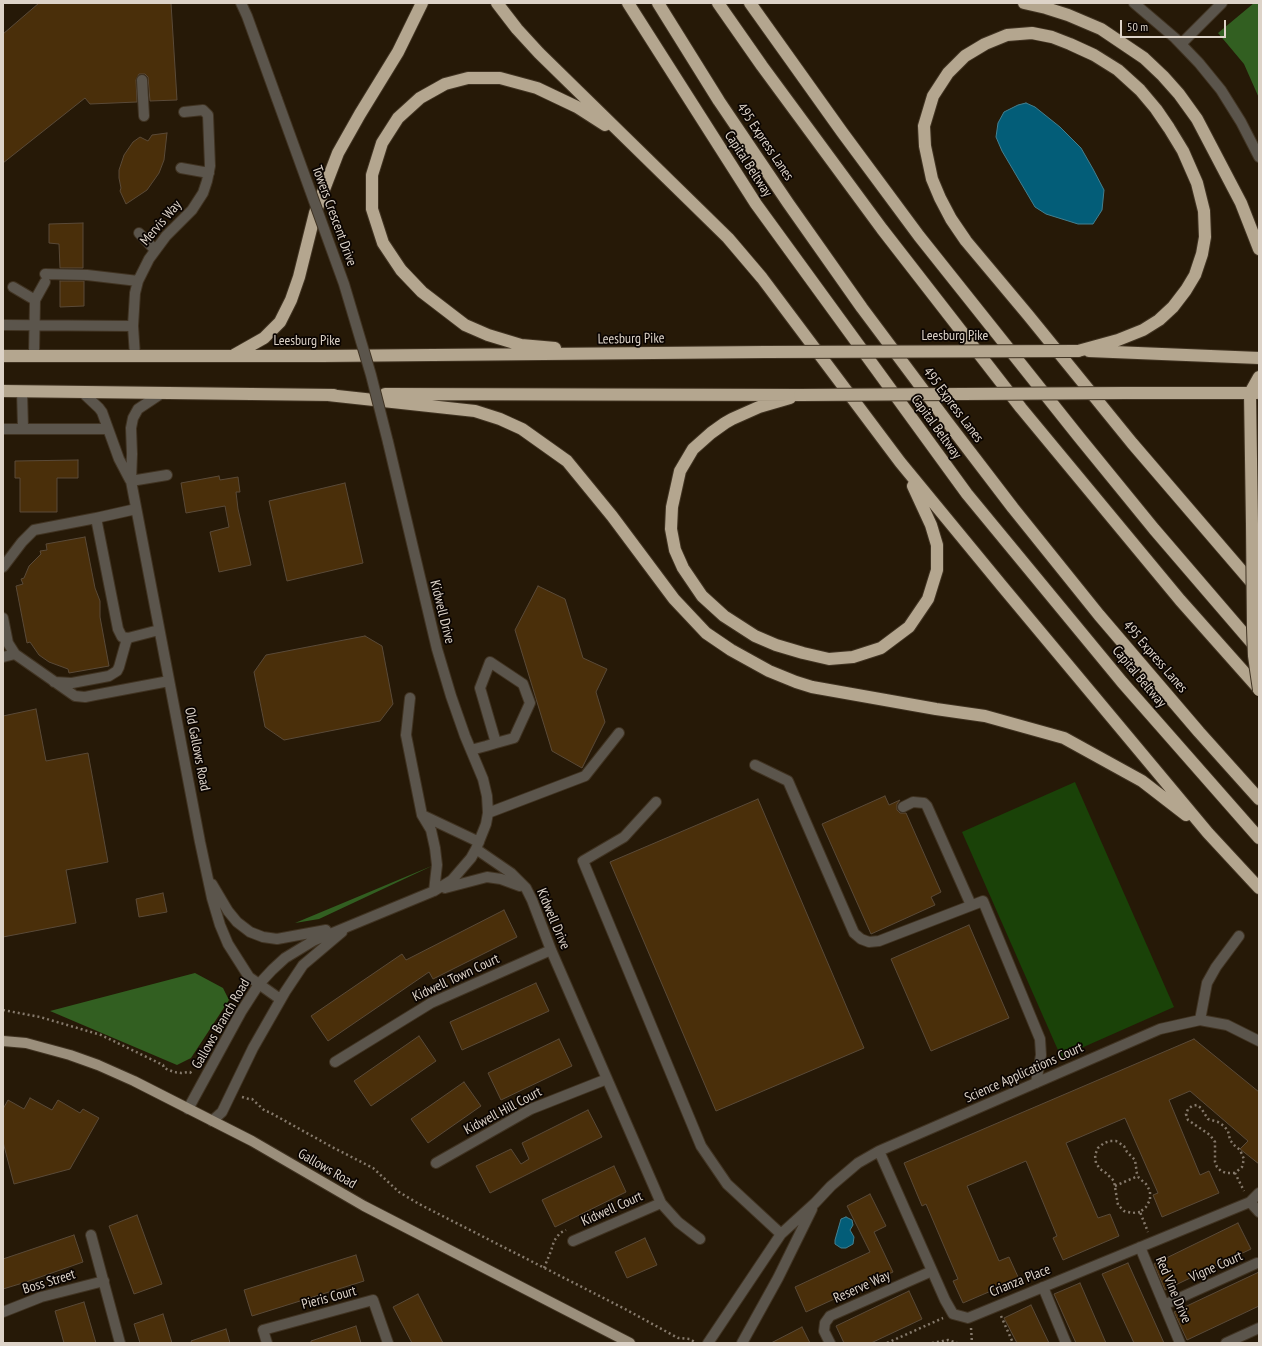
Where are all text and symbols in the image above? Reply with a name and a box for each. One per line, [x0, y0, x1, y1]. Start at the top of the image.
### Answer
scale bar [1122, 12, 1228, 38]
text: 50 m [1127, 19, 1148, 34]
street label: 495 Express Lanes [733, 100, 797, 184]
street label: Capital Beltway [720, 128, 776, 200]
street label: Towers Crescent Drive [308, 163, 360, 269]
street label: Mervis Way [137, 197, 185, 249]
street label: Leesburg Pike [922, 328, 988, 344]
street label: Leesburg Pike [597, 330, 665, 348]
street label: Leesburg Pike [274, 333, 340, 349]
street label: 495 Express Lanes [919, 364, 987, 446]
street label: Capital Beltway [907, 392, 965, 462]
street label: Kidwell Drive [426, 579, 458, 645]
street label: 495 Express Lanes [1119, 618, 1191, 696]
street label: Capital Beltway [1108, 643, 1170, 711]
street label: Old Gallows Road [181, 706, 213, 792]
street label: Kidwell Drive [533, 886, 573, 952]
street label: Kidwell Town Court [410, 951, 502, 1005]
street label: Gallows Branch Road [188, 976, 254, 1072]
street label: Science Applications Court [962, 1039, 1086, 1107]
street label: Kidwell Hill Court [461, 1083, 545, 1139]
street label: Gallows Road [295, 1146, 359, 1192]
street label: Kidwell Court [579, 1188, 645, 1230]
street label: Vigne Court [1187, 1248, 1245, 1286]
street label: Red Vine Drive [1151, 1254, 1195, 1326]
street label: Crianza Place [987, 1261, 1053, 1301]
street label: Boss Street [21, 1266, 77, 1298]
street label: Reserve Way [831, 1267, 893, 1307]
street label: Pieris Court [300, 1283, 358, 1313]

